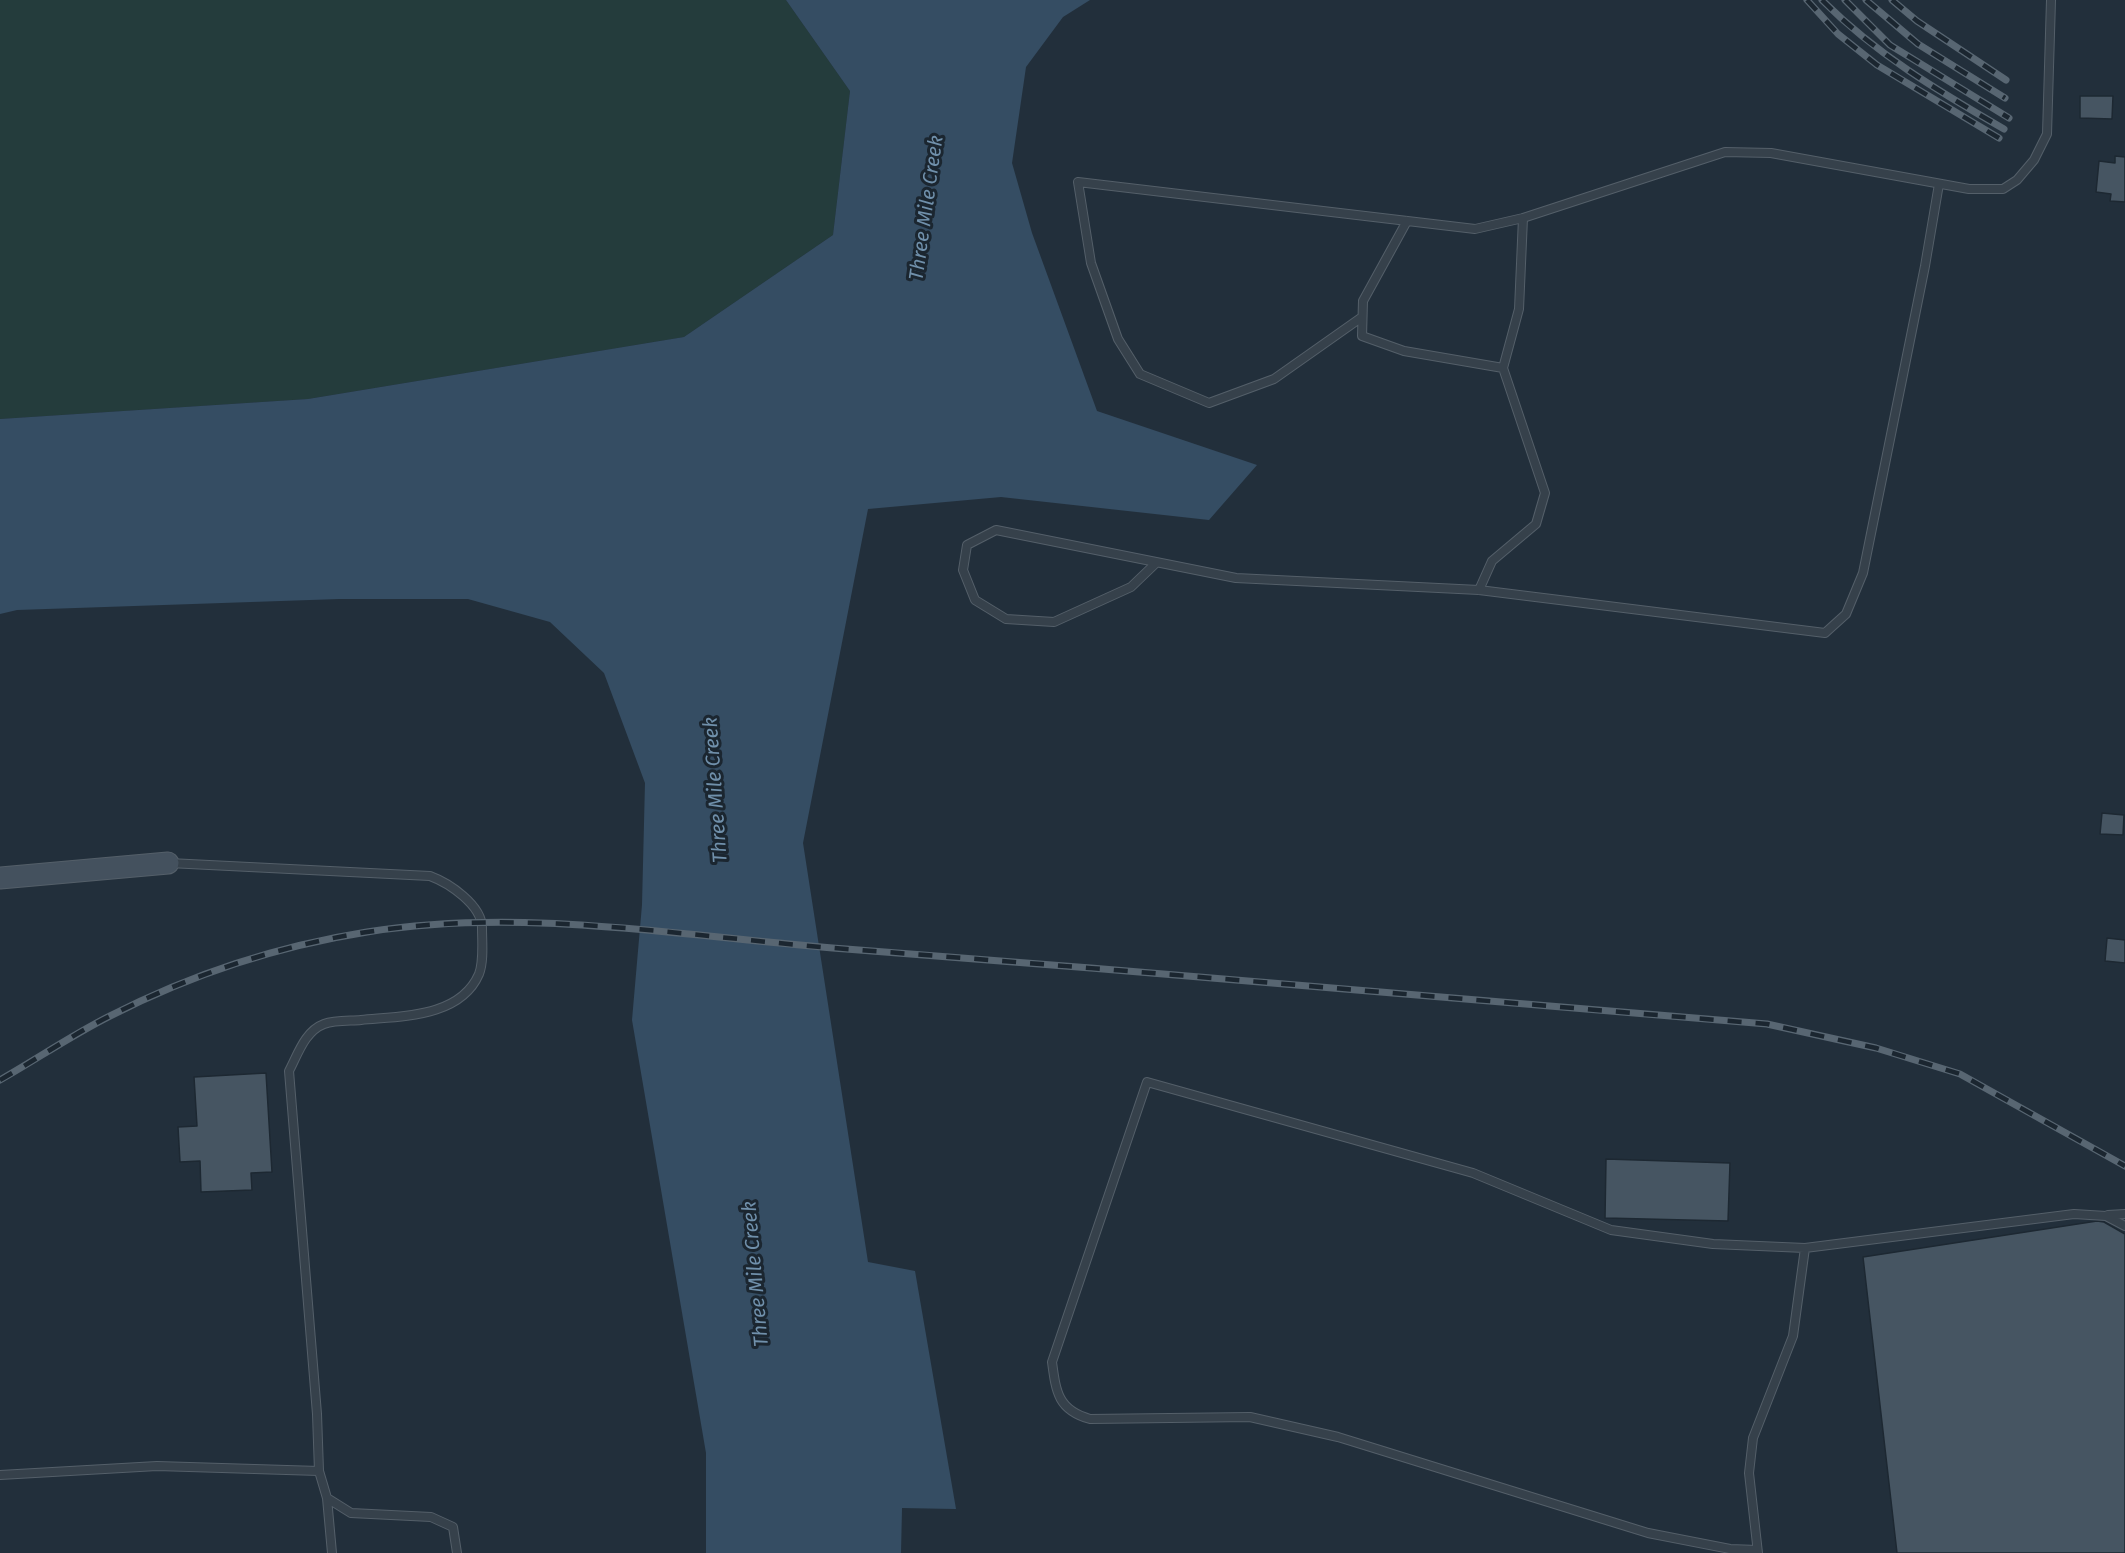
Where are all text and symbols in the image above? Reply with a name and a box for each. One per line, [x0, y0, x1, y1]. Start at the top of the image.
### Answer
water label: Three Mile Creek [905, 134, 949, 282]
water label: Three Mile Creek [699, 716, 733, 864]
water label: Three Mile Creek [738, 1200, 774, 1348]

